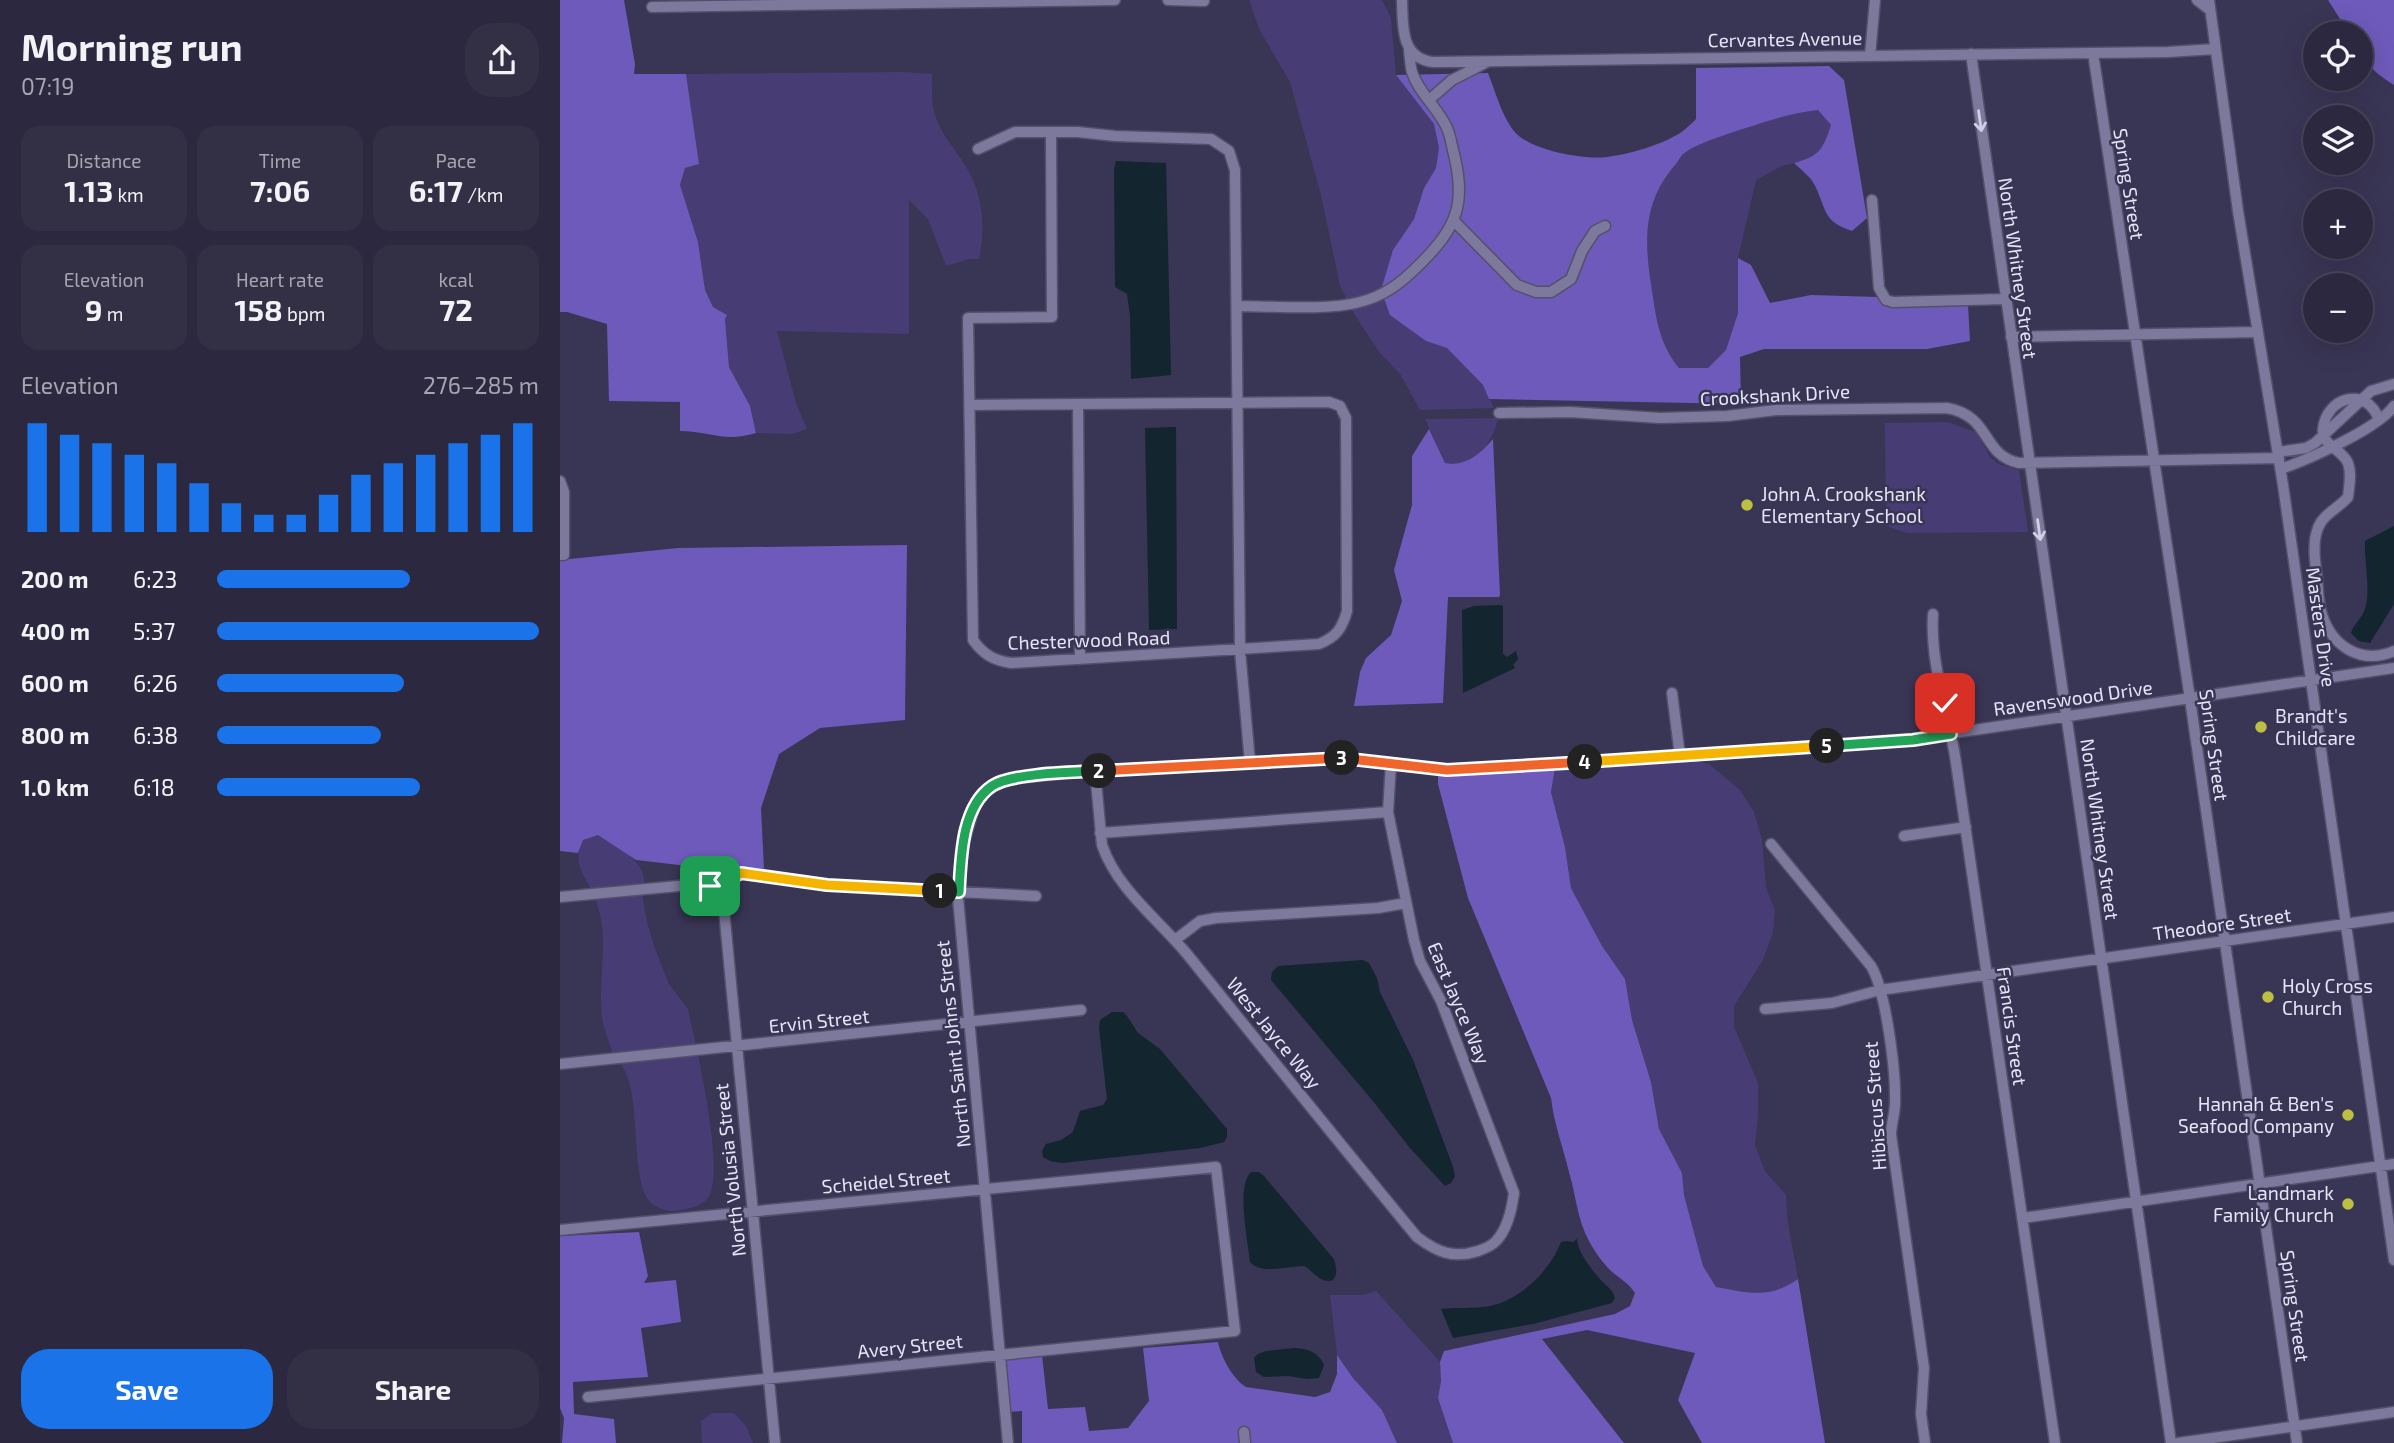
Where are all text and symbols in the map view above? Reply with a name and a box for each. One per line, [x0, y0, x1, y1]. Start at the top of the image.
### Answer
map controls [2303, 21, 2373, 343]
button: locate [2303, 21, 2373, 91]
text: Morning run [21, 23, 242, 69]
button: share [465, 23, 539, 97]
street label: Cervantes Avenue [1707, 26, 1863, 51]
text: 07:19 [21, 72, 74, 100]
button: layers [2303, 105, 2373, 175]
one-way arrow [1974, 109, 1987, 132]
street label: Spring Street [2109, 126, 2150, 241]
text: Distance [66, 149, 142, 172]
text: Time [259, 149, 301, 172]
text: Pace [436, 149, 476, 172]
text: 1.13 [64, 172, 113, 208]
text: 7:06 [250, 172, 310, 208]
text: 6:17 [409, 172, 463, 208]
street label: North Whitney Street [1994, 176, 2043, 360]
text: km [113, 183, 144, 206]
text: /km [463, 183, 503, 206]
button: + [2303, 189, 2373, 259]
text: Elevation [64, 268, 144, 291]
text: Heart rate [236, 268, 324, 291]
text: kcal [439, 268, 473, 291]
button: − [2303, 273, 2373, 343]
text: 9 [85, 291, 102, 327]
text: 158 [235, 291, 283, 327]
text: 72 [439, 291, 473, 327]
text: m [102, 302, 123, 325]
text: bpm [283, 302, 325, 325]
text: Elevation [21, 371, 119, 399]
text: 276–285 m [423, 371, 539, 399]
street label: Crookshank Drive [1699, 379, 1851, 410]
place label: John A. Crookshank Elementary School [1761, 482, 1926, 527]
marker: John A. Crookshank Elementary School [1739, 497, 1755, 513]
one-way arrow [2033, 518, 2046, 541]
text: 200 m [21, 565, 89, 593]
text: 6:23 [133, 565, 177, 593]
street label: Masters Drive [2302, 566, 2341, 688]
text: 400 m [21, 617, 90, 645]
text: 5:37 [133, 617, 175, 645]
street label: Chesterwood Road [1007, 625, 1171, 654]
text: 600 m [21, 669, 89, 697]
text: 6:26 [133, 669, 178, 697]
pin [1915, 673, 1975, 733]
street label: Ravenswood Drive [1992, 675, 2154, 720]
icon: check [1926, 684, 1964, 722]
street label: Spring Street [2195, 688, 2234, 802]
place label: Brandt's Childcare [2275, 704, 2355, 749]
marker: Brandt's Childcare [2253, 719, 2269, 735]
text: 800 m [21, 721, 90, 749]
text: 6:38 [133, 721, 178, 749]
pin: 5 [1810, 728, 1844, 764]
text: 5 [1821, 734, 1832, 757]
street label: North Whitney Street [2076, 737, 2125, 921]
pin: 3 [1324, 740, 1360, 776]
pin: 4 [1567, 744, 1602, 780]
text: 3 [1336, 746, 1347, 769]
text: 4 [1578, 750, 1591, 773]
pin: 2 [1082, 754, 1116, 788]
text: 2 [1093, 759, 1104, 782]
text: 1.0 km [21, 773, 89, 801]
text: 6:18 [133, 773, 175, 801]
pin [680, 856, 740, 916]
icon: arrive [691, 867, 729, 905]
pin: 1 [922, 874, 958, 908]
text: 1 [935, 879, 944, 902]
street label: Theodore Street [2151, 902, 2293, 945]
street label: East Jayce Way [1423, 938, 1495, 1067]
street label: North Saint Johns Street [930, 939, 975, 1149]
street label: Francis Street [1993, 965, 2032, 1087]
street label: West Jayce Way [1222, 972, 1326, 1093]
place label: Holy Cross Church [2282, 974, 2373, 1019]
marker: Holy Cross Church [2260, 989, 2276, 1005]
street label: Ervin Street [767, 1004, 870, 1037]
street label: Hibiscus Street [1859, 1041, 1890, 1171]
street label: North Volusia Street [709, 1082, 750, 1258]
place label: Hannah & Ben's Seafood Company [2178, 1092, 2334, 1137]
marker: Hannah & Ben's Seafood Company [2340, 1107, 2356, 1123]
street label: Scheidel Street [821, 1163, 951, 1198]
place label: Landmark Family Church [2213, 1181, 2334, 1226]
marker: Landmark Family Church [2340, 1196, 2356, 1212]
street label: Spring Street [2276, 1249, 2315, 1363]
street label: Avery Street [856, 1329, 964, 1362]
button: Save [21, 1349, 273, 1429]
button: Share [287, 1349, 539, 1429]

